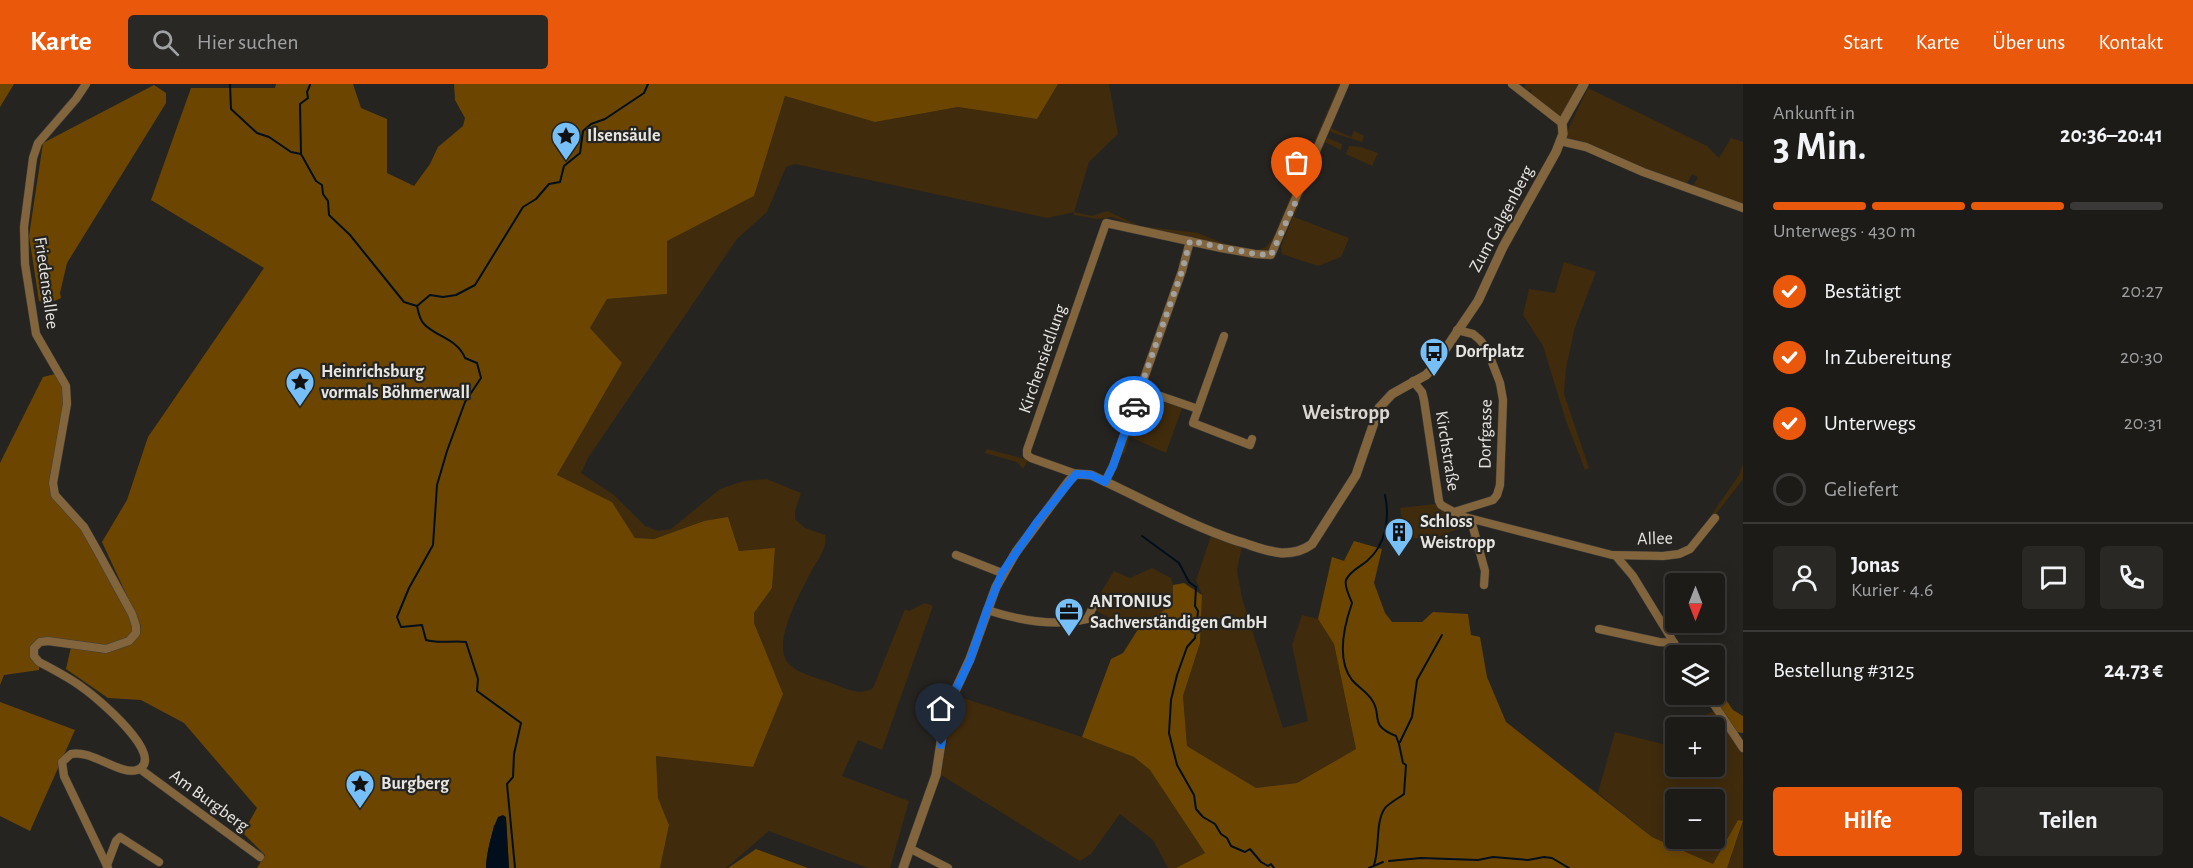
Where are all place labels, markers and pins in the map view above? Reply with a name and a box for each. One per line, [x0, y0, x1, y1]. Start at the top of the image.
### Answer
place icon: Ilsensäule [550, 120, 582, 162]
place label: Ilsensäule [587, 127, 660, 145]
pin [1271, 137, 1322, 199]
bus stop icon: Dorfplatz [1418, 336, 1450, 378]
place label: Dorfplatz [1455, 343, 1524, 361]
place label: Heinrichsburg vormals Böhmerwall [321, 363, 470, 402]
place icon: Heinrichsburg vormals Böhmerwall [284, 366, 316, 408]
place label: Schloss Weistropp [1420, 513, 1495, 552]
building icon: Schloss Weistropp [1383, 516, 1415, 558]
place label: ANTONIUS Sachverständigen GmbH [1090, 593, 1267, 632]
office icon: ANTONIUS Sachverständigen GmbH [1053, 596, 1085, 638]
pin [915, 683, 966, 745]
place icon: Burgberg [344, 768, 376, 810]
place label: Burgberg [381, 775, 450, 793]

